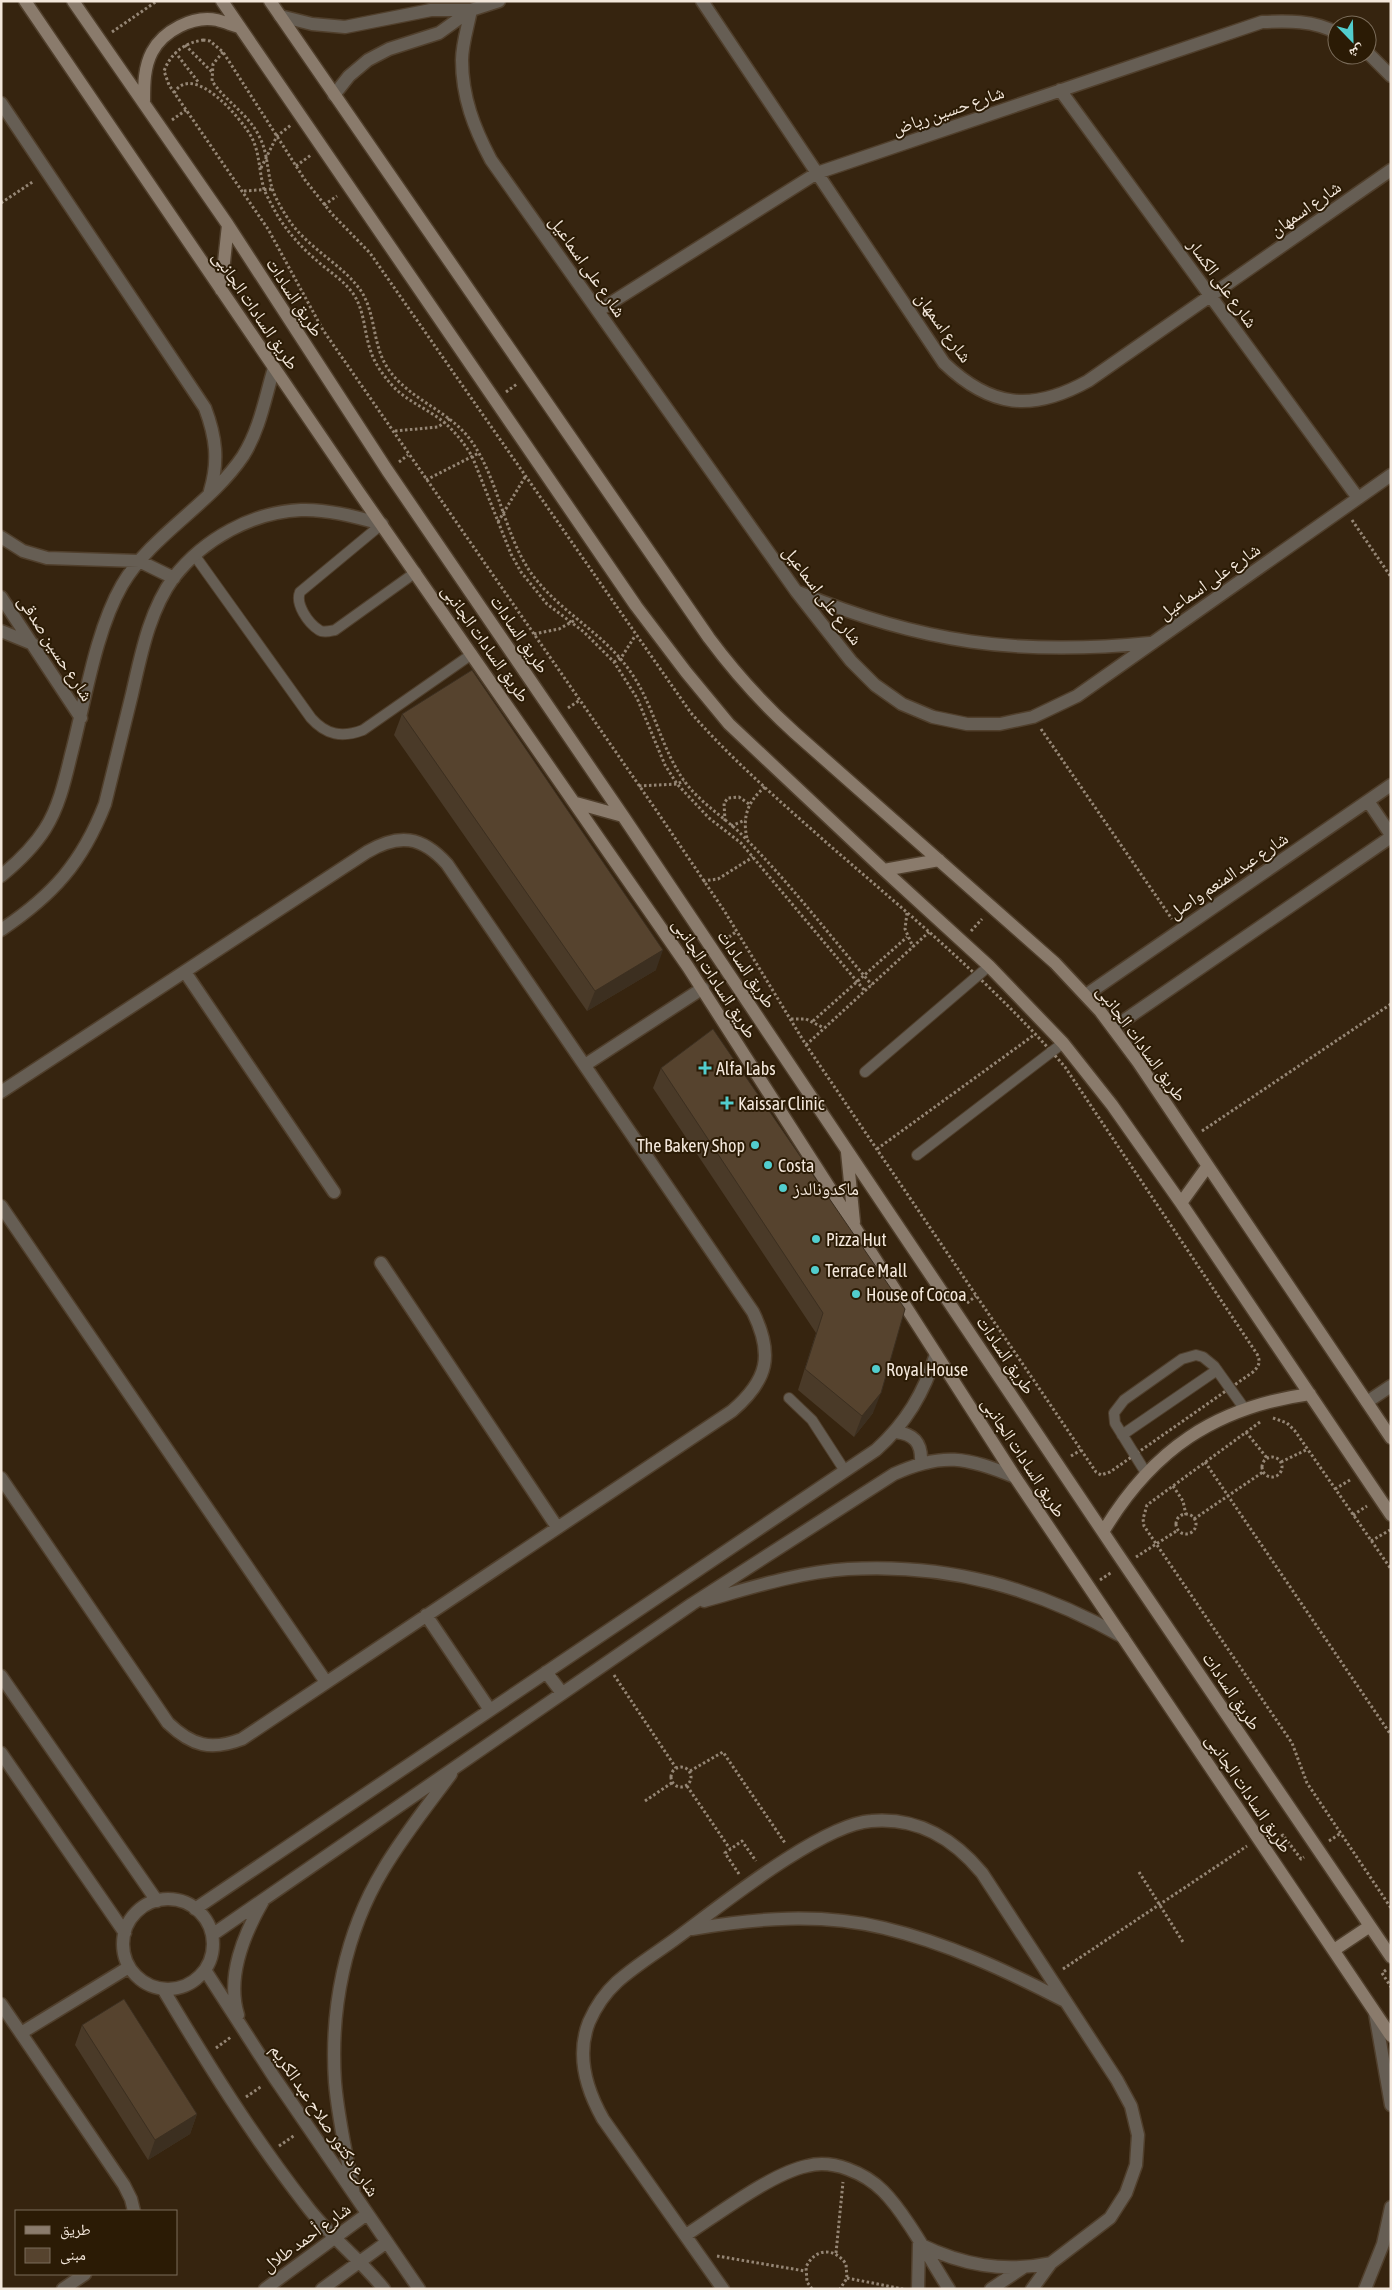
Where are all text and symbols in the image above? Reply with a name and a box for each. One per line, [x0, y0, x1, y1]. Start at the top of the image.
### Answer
north arrow [1327, 15, 1377, 65]
text: ش [1347, 41, 1367, 62]
street label: شارع حسين رياض [889, 81, 1007, 140]
street label: شارع اسمهان [1265, 176, 1345, 241]
street label: شارع على اسماعيل [544, 211, 631, 321]
street label: شارع على الكسار [1182, 234, 1262, 332]
street label: طريق السادات الجانبى [208, 246, 304, 374]
street label: طريق السادات [261, 254, 328, 341]
street label: شارع اسمهان [911, 288, 977, 367]
street label: شارع على اسماعيل [1154, 538, 1264, 625]
street label: شارع على اسماعيل [778, 541, 867, 650]
street label: طريق السادات الجانبى [437, 580, 535, 707]
street label: شارع حسين صدقى [13, 591, 98, 705]
street label: طريق السادات [485, 591, 554, 678]
street label: شارع عبد المنعم واصل [1164, 827, 1293, 924]
street label: طريق السادات الجانبى [667, 914, 762, 1043]
street label: طريق السادات [712, 926, 781, 1013]
street label: طريق السادات الجانبى [1092, 981, 1191, 1106]
place label: Alfa Labs [716, 1058, 776, 1079]
marker: Alfa Labs [698, 1061, 712, 1075]
place label: Kaissar Clinic [738, 1093, 825, 1114]
marker: Kaissar Clinic [720, 1096, 734, 1110]
place label: The Bakery Shop [637, 1135, 745, 1156]
marker: The Bakery Shop [749, 1139, 761, 1151]
place label: Costa [778, 1155, 814, 1176]
marker: Costa [762, 1159, 774, 1171]
place label: ماكدونالدز [792, 1178, 859, 1199]
marker: ماكدونالدز [777, 1182, 789, 1194]
place label: Pizza Hut [826, 1229, 887, 1250]
marker: Pizza Hut [810, 1233, 822, 1245]
place label: TerraCe Mall [825, 1260, 908, 1281]
marker: TerraCe Mall [809, 1264, 821, 1276]
place label: House of Cocoa [866, 1284, 967, 1305]
marker: House of Cocoa [850, 1288, 862, 1300]
street label: طريق السادات [971, 1312, 1040, 1399]
place label: Royal House [886, 1359, 968, 1380]
marker: Royal House [870, 1363, 882, 1375]
street label: طريق السادات الجانبى [976, 1393, 1071, 1522]
street label: طريق السادات [1197, 1648, 1266, 1735]
street label: طريق السادات الجانبى [1201, 1729, 1297, 1857]
street label: شارع دكتور صلاح عبد الكريم [264, 2040, 384, 2201]
street label: شارع أحمد طلال [258, 2198, 355, 2277]
legend [15, 2210, 178, 2275]
text: طريق [60, 2221, 91, 2240]
text: مبنى [60, 2246, 86, 2265]

